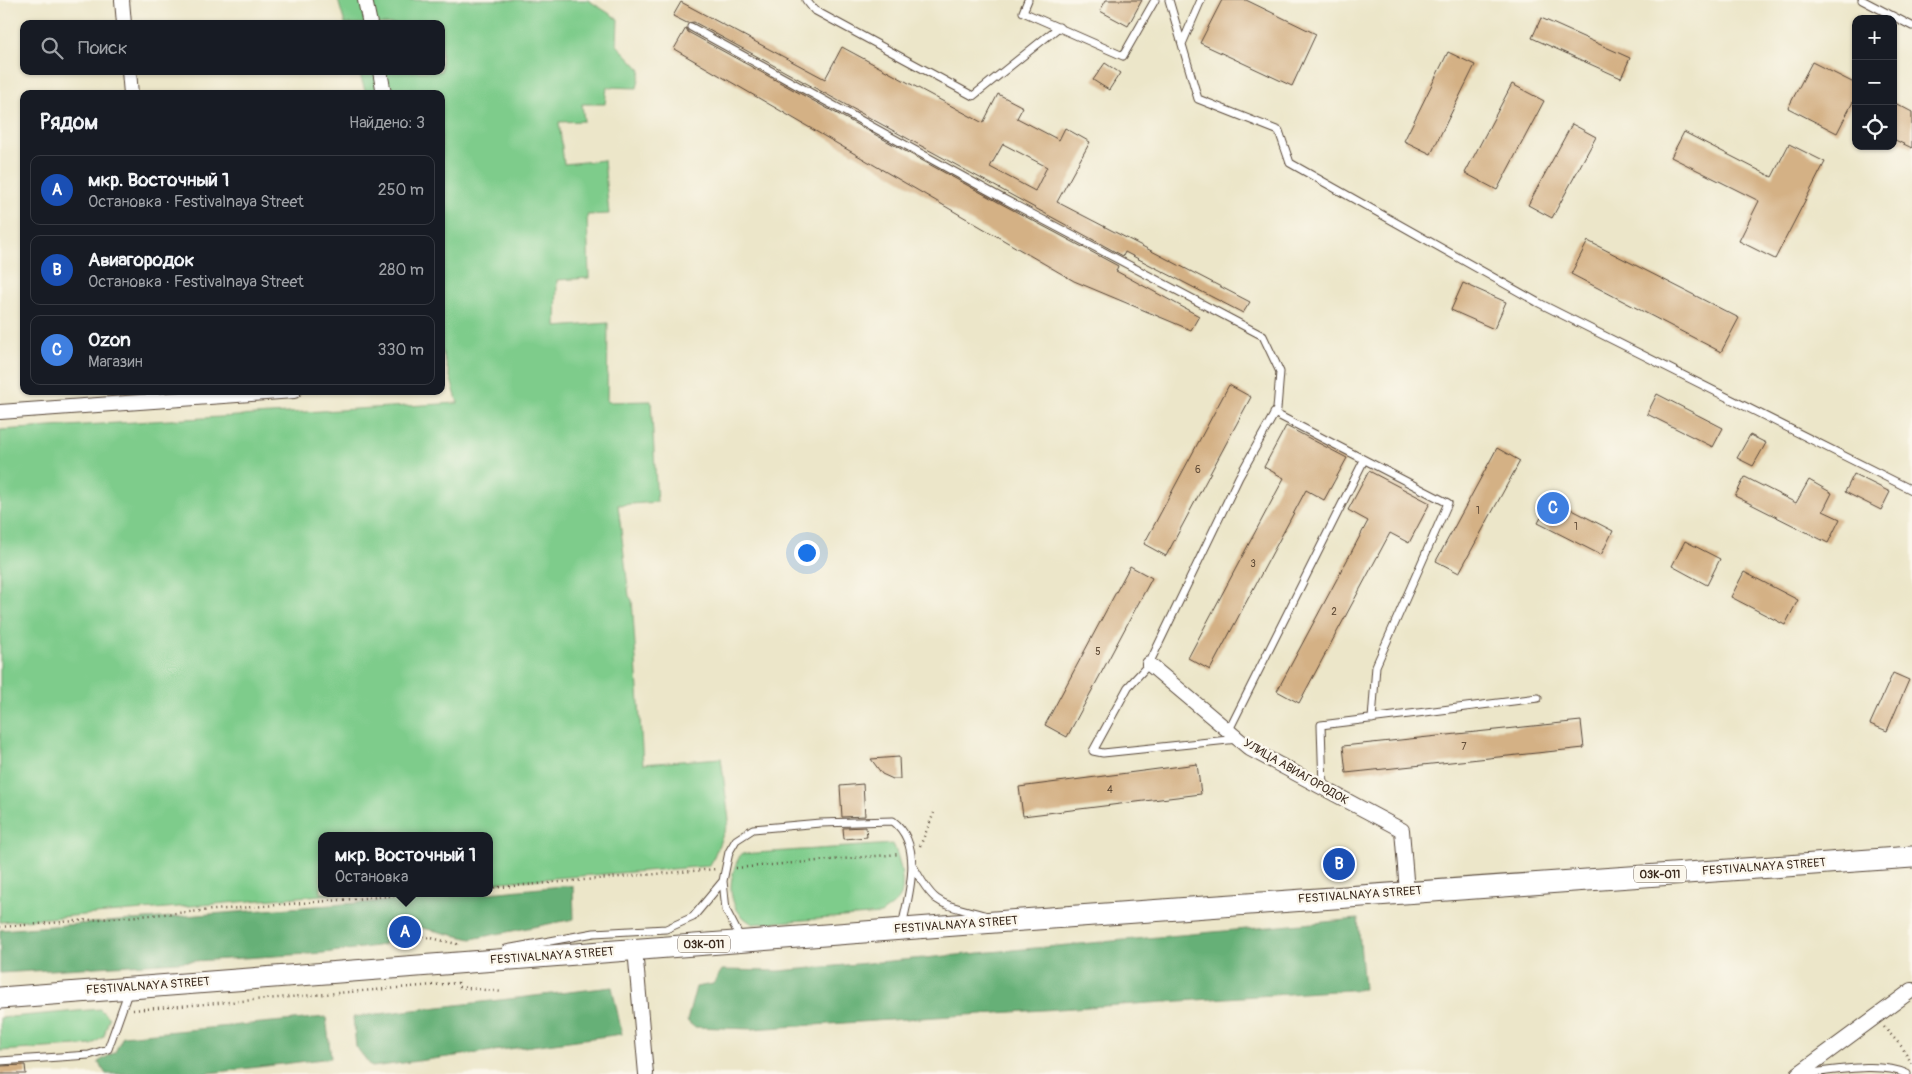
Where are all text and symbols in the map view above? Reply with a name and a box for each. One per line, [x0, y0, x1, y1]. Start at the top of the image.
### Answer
map controls [1852, 15, 1897, 150]
button: + [1852, 15, 1897, 60]
search box [20, 20, 445, 75]
icon: search [38, 34, 66, 62]
text: Поиск [78, 36, 128, 60]
button: − [1852, 60, 1897, 105]
button: locate [1852, 105, 1897, 150]
text: Рядом [40, 109, 98, 136]
text: Найдено: 3 [349, 113, 425, 133]
text: мкр. Восточный 1 [88, 168, 230, 192]
text: A [52, 180, 62, 200]
text: 250 m [378, 180, 424, 200]
text: Остановка · Festivalnaya Street [88, 192, 304, 212]
text: Авиагородок [88, 248, 194, 272]
text: B [52, 260, 62, 280]
text: 280 m [378, 260, 424, 280]
text: Остановка · Festivalnaya Street [88, 272, 304, 292]
text: Ozon [88, 328, 131, 352]
text: C [52, 340, 62, 360]
text: 330 m [378, 340, 424, 360]
text: Магазин [88, 352, 143, 372]
house number: 6 [1195, 464, 1201, 476]
pin: C [1537, 489, 1569, 527]
house number: 1 [1476, 505, 1480, 517]
house number: 1 [1574, 521, 1578, 533]
your location [794, 540, 820, 566]
house number: 3 [1250, 558, 1256, 570]
house number: 2 [1331, 606, 1337, 618]
house number: 5 [1095, 646, 1101, 658]
street label: УЛИЦА АВИАГОРОДОК [1241, 736, 1351, 808]
house number: 7 [1461, 741, 1467, 753]
house number: 4 [1107, 784, 1113, 796]
popup [318, 832, 493, 897]
text: мкр. Восточный 1 [335, 843, 476, 867]
pin: B [1323, 845, 1355, 883]
street label: FESTIVALNAYA STREET [1701, 855, 1827, 879]
road number: 03К-011 [1634, 866, 1686, 882]
text: Остановка [335, 867, 408, 887]
street label: FESTIVALNAYA STREET [1297, 883, 1423, 907]
pin: A [389, 913, 421, 951]
street label: FESTIVALNAYA STREET [893, 913, 1019, 937]
road number: 03К-011 [678, 936, 730, 952]
street label: FESTIVALNAYA STREET [489, 944, 615, 968]
street label: FESTIVALNAYA STREET [85, 974, 211, 998]

